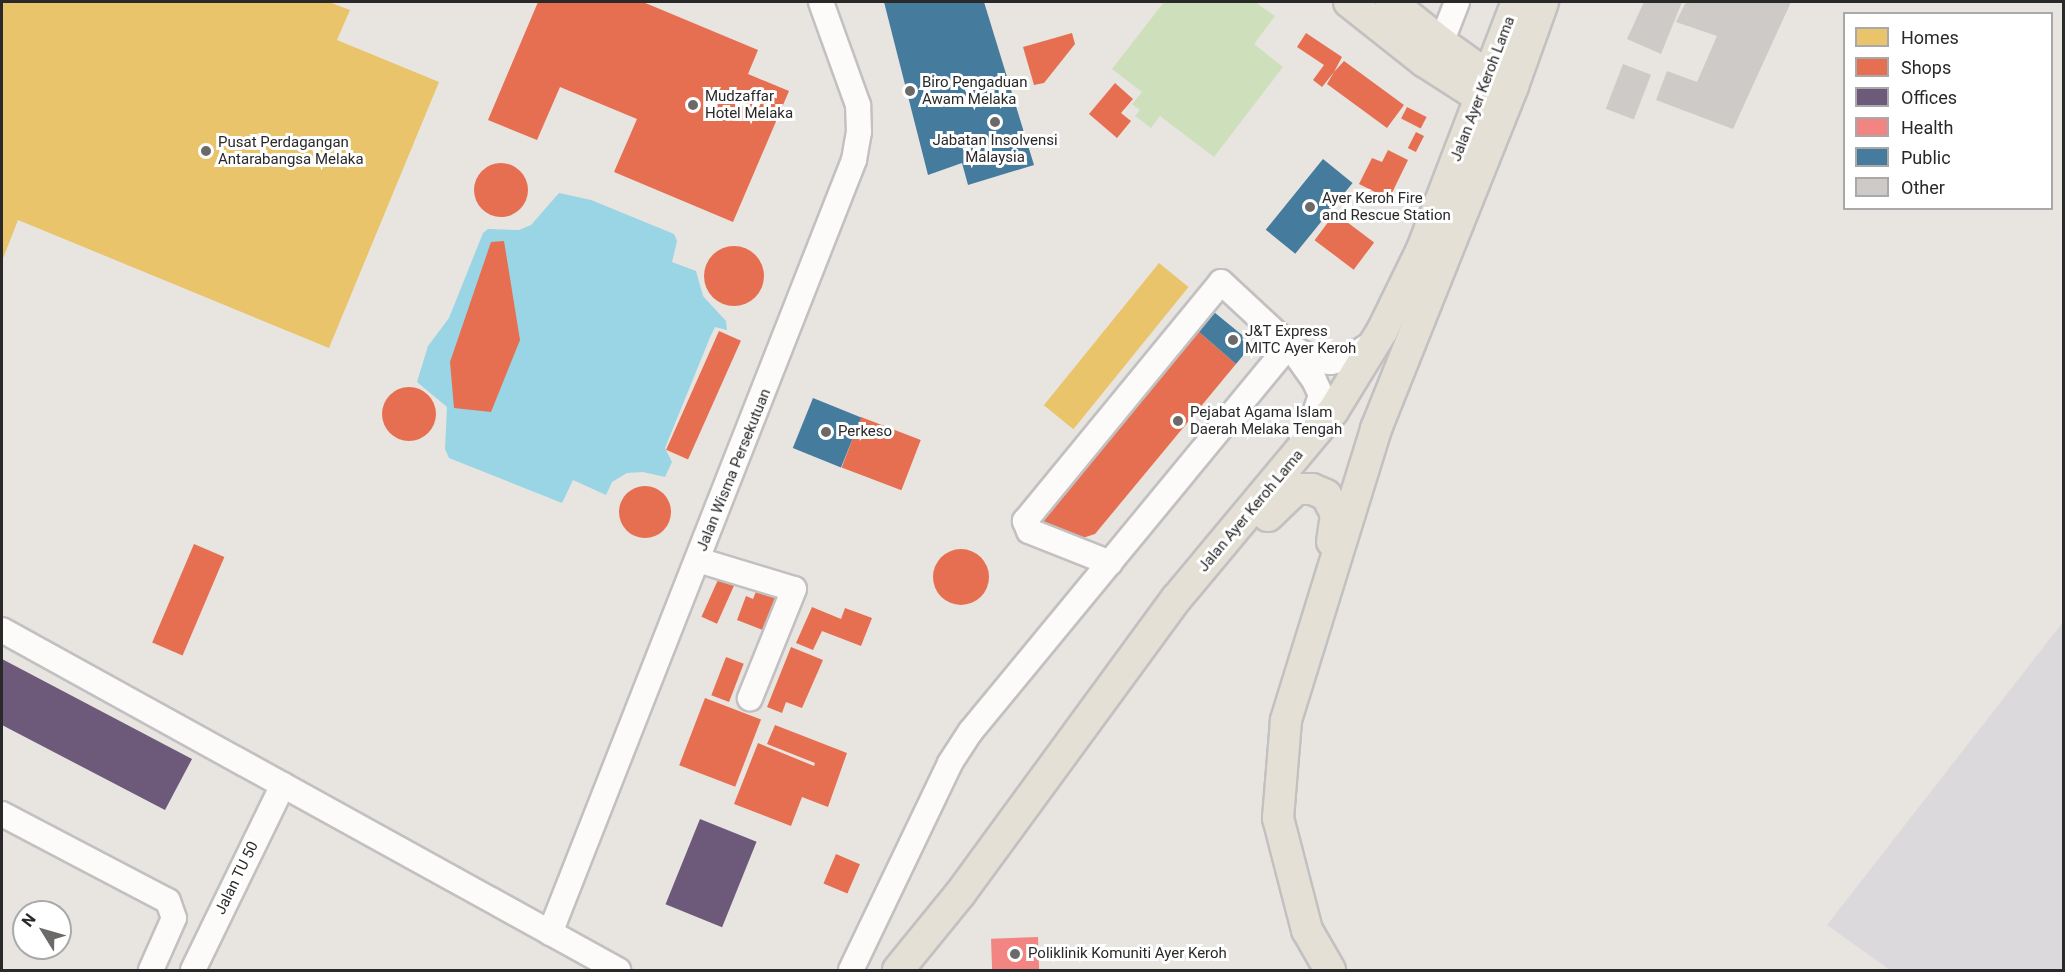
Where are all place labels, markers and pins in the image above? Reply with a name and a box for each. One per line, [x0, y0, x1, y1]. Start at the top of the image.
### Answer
place label: Biro Pengaduan Awam Melaka [922, 73, 1028, 108]
marker: Biro Pengaduan Awam Melaka [903, 84, 917, 98]
place label: Mudzaffar Hotel Melaka [705, 87, 793, 122]
marker: Mudzaffar Hotel Melaka [686, 98, 700, 112]
marker: Jabatan Insolvensi Malaysia [988, 115, 1002, 129]
place label: Jabatan Insolvensi Malaysia [932, 131, 1058, 166]
place label: Pusat Perdagangan Antarabangsa Melaka [218, 133, 364, 168]
marker: Pusat Perdagangan Antarabangsa Melaka [199, 144, 213, 158]
place label: Ayer Keroh Fire and Rescue Station [1322, 189, 1451, 224]
marker: Ayer Keroh Fire and Rescue Station [1303, 200, 1317, 214]
place label: J&T Express MITC Ayer Keroh [1245, 322, 1356, 357]
marker: J&T Express MITC Ayer Keroh [1226, 333, 1240, 347]
place label: Pejabat Agama Islam Daerah Melaka Tengah [1190, 403, 1343, 438]
marker: Pejabat Agama Islam Daerah Melaka Tengah [1171, 414, 1185, 428]
place label: Perkeso [838, 423, 892, 441]
marker: Perkeso [819, 425, 833, 439]
marker: Poliklinik Komuniti Ayer Keroh [1006, 945, 1024, 963]
place label: Poliklinik Komuniti Ayer Keroh [1028, 945, 1227, 963]

